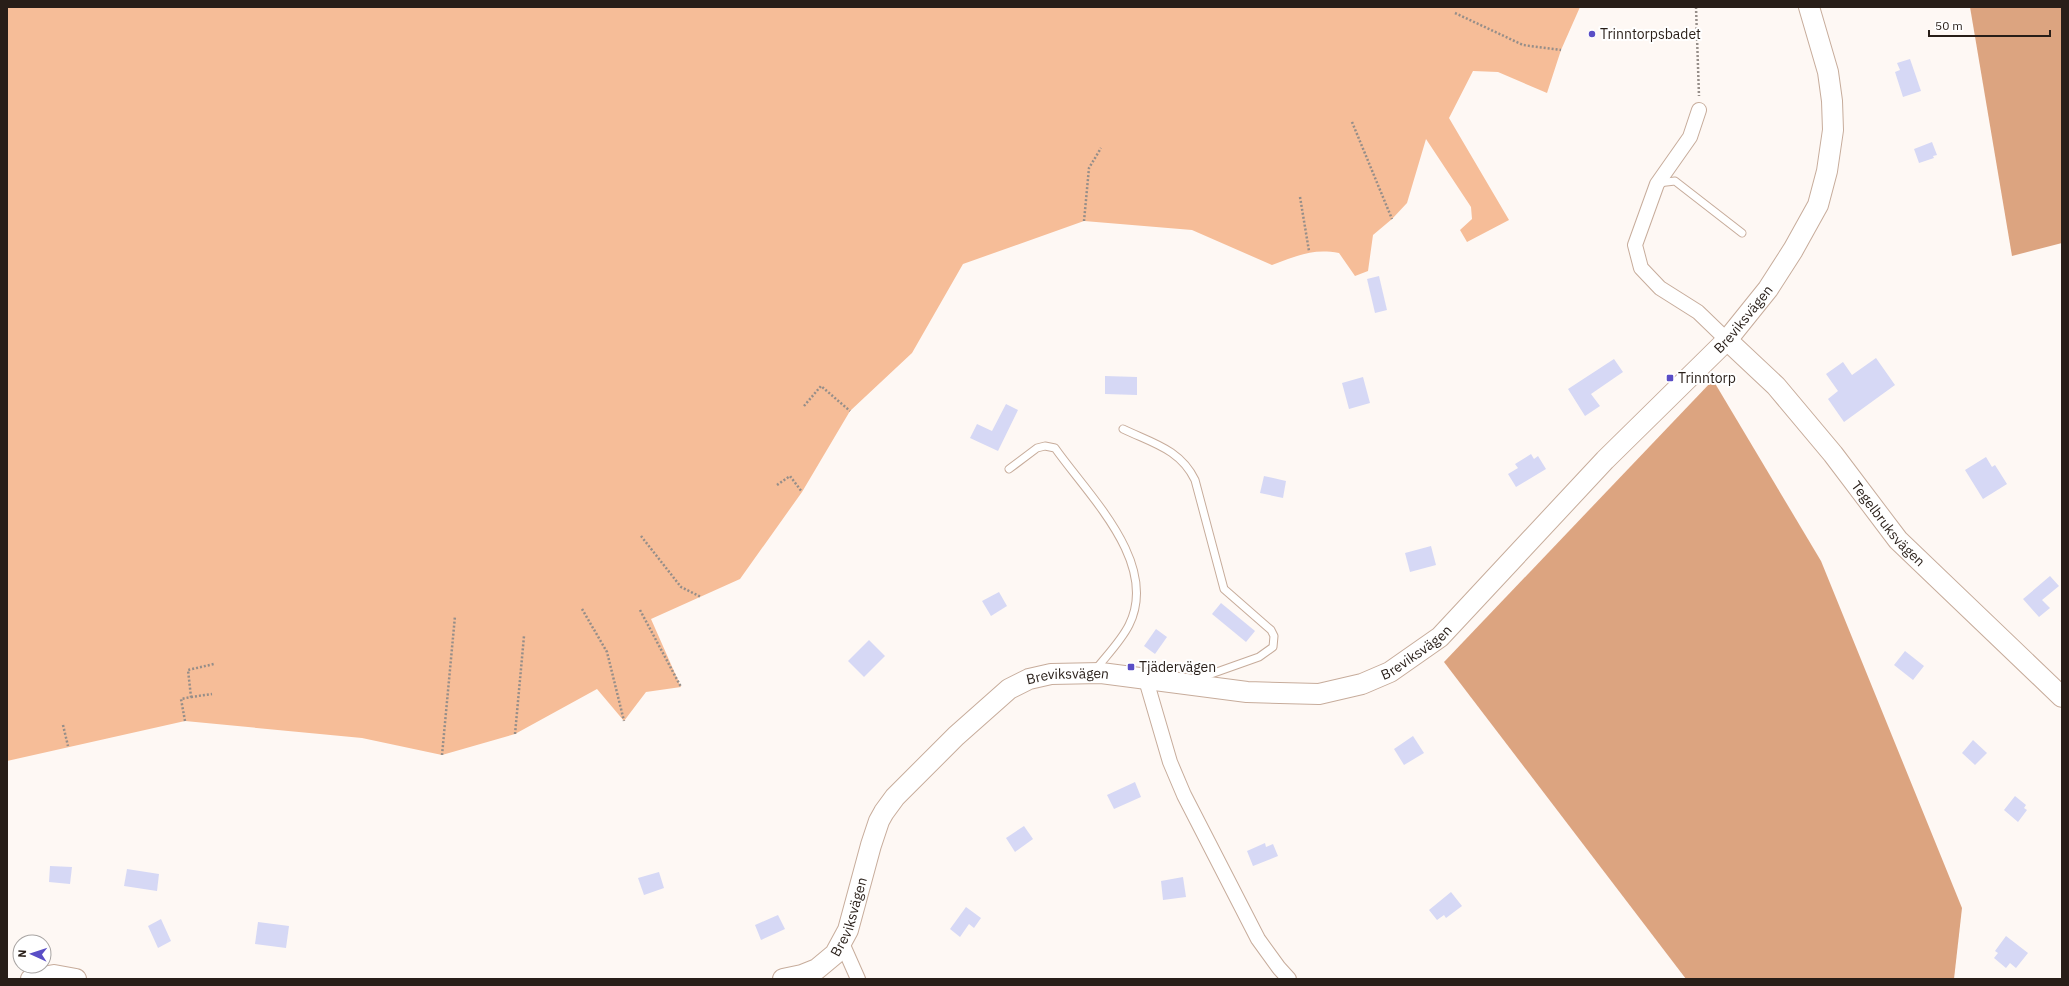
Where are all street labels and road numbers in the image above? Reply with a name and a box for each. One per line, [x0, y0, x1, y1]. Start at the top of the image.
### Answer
street label: Breviksvägen [1710, 281, 1777, 357]
street label: Tegelbruksvägen [1848, 477, 1929, 570]
street label: Breviksvägen [1378, 621, 1456, 684]
street label: Breviksvägen [1024, 664, 1110, 688]
street label: Breviksvägen [826, 875, 871, 960]

